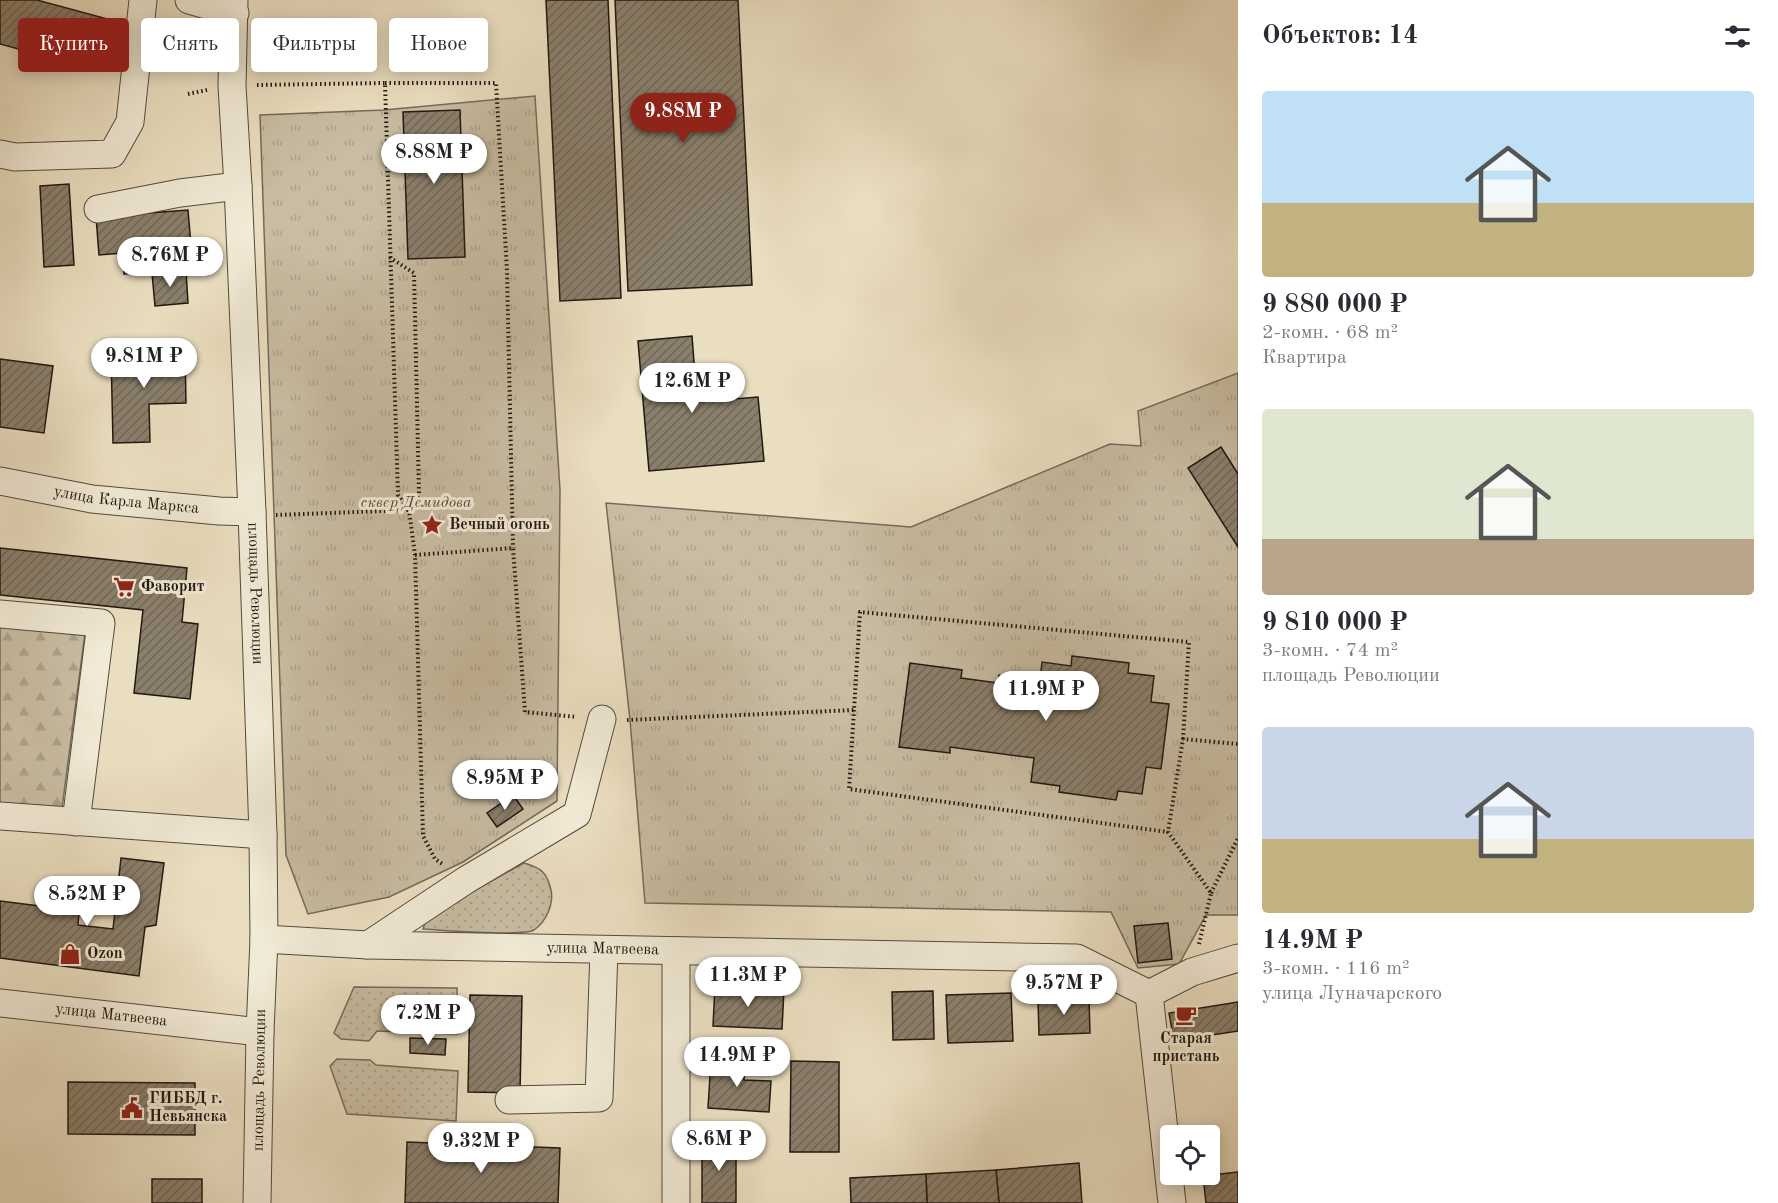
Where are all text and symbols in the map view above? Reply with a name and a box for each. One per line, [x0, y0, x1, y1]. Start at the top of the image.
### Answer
chip: Купить [18, 18, 129, 72]
chip: Снять [141, 18, 239, 72]
chip: Фильтры [251, 18, 377, 72]
chip: Новое [389, 18, 488, 72]
icon: filters [1721, 20, 1754, 53]
text: Объектов: 14 [1262, 23, 1418, 49]
pin: 9.88M ₽ [628, 93, 738, 144]
text: 9.88M ₽ [644, 102, 722, 122]
icon: home [1454, 130, 1562, 238]
pin: 8.88M ₽ [379, 134, 489, 185]
text: 8.88M ₽ [395, 143, 473, 163]
pin: 8.76M ₽ [115, 237, 225, 288]
text: 8.76M ₽ [131, 246, 209, 266]
text: 9 880 000 ₽ [1262, 292, 1408, 318]
text: 2-комн. · 68 m² [1262, 323, 1398, 343]
pin: 9.81M ₽ [89, 338, 199, 389]
text: 9.81M ₽ [105, 347, 183, 367]
text: Квартира [1262, 348, 1347, 368]
pin: 12.6M ₽ [637, 363, 747, 414]
text: 12.6M ₽ [653, 372, 731, 392]
icon: home [1454, 448, 1562, 556]
street label: улица Карла Маркса [52, 484, 200, 517]
park label: сквер Демидова [361, 495, 472, 511]
place icon: Вечный огонь [420, 513, 444, 537]
place label: Вечный огонь [449, 517, 550, 533]
street label: площадь Революции [244, 522, 265, 665]
supermarket icon: Фаворит [112, 575, 136, 599]
place label: Фаворит [141, 579, 205, 595]
text: 9 810 000 ₽ [1262, 610, 1408, 636]
text: 3-комн. · 74 m² [1262, 641, 1398, 661]
text: площадь Революции [1262, 666, 1440, 686]
pin: 11.9M ₽ [991, 671, 1101, 722]
text: 11.9M ₽ [1007, 680, 1085, 700]
pin: 8.95M ₽ [450, 760, 560, 811]
icon: home [1454, 766, 1562, 874]
text: 8.95M ₽ [466, 769, 544, 789]
pin: 8.52M ₽ [32, 876, 142, 927]
text: 8.52M ₽ [48, 885, 126, 905]
text: 14.9M ₽ [1262, 928, 1363, 954]
street label: улица Матвеева [546, 940, 659, 958]
shop icon: Ozon [58, 942, 82, 966]
place label: Ozon [87, 946, 123, 962]
pin: 11.3M ₽ [693, 957, 803, 1008]
text: 3-комн. · 116 m² [1262, 959, 1410, 979]
pin: 9.57M ₽ [1009, 965, 1119, 1016]
text: 11.3M ₽ [709, 966, 787, 986]
text: 9.57M ₽ [1025, 974, 1103, 994]
text: улица Луначарского [1262, 984, 1442, 1004]
pin: 7.2M ₽ [379, 995, 477, 1046]
street label: улица Матвеева [55, 1001, 168, 1030]
cafe icon: Старая пристань [1174, 1003, 1198, 1027]
text: 7.2M ₽ [395, 1004, 461, 1024]
street label: площадь Революции [251, 1009, 269, 1151]
place label: Старая пристань [1152, 1031, 1220, 1065]
pin: 14.9M ₽ [682, 1037, 792, 1088]
text: 14.9M ₽ [698, 1046, 776, 1066]
place label: ГИББД г. Невьянска [149, 1091, 227, 1125]
public building icon: ГИББД г. Невьянска [120, 1096, 144, 1120]
pin: 8.6M ₽ [670, 1121, 768, 1172]
pin: 9.32M ₽ [426, 1123, 536, 1174]
map controls [1160, 1125, 1220, 1185]
button: locate [1160, 1125, 1220, 1185]
text: 8.6M ₽ [686, 1130, 752, 1150]
text: 9.32M ₽ [442, 1132, 520, 1152]

